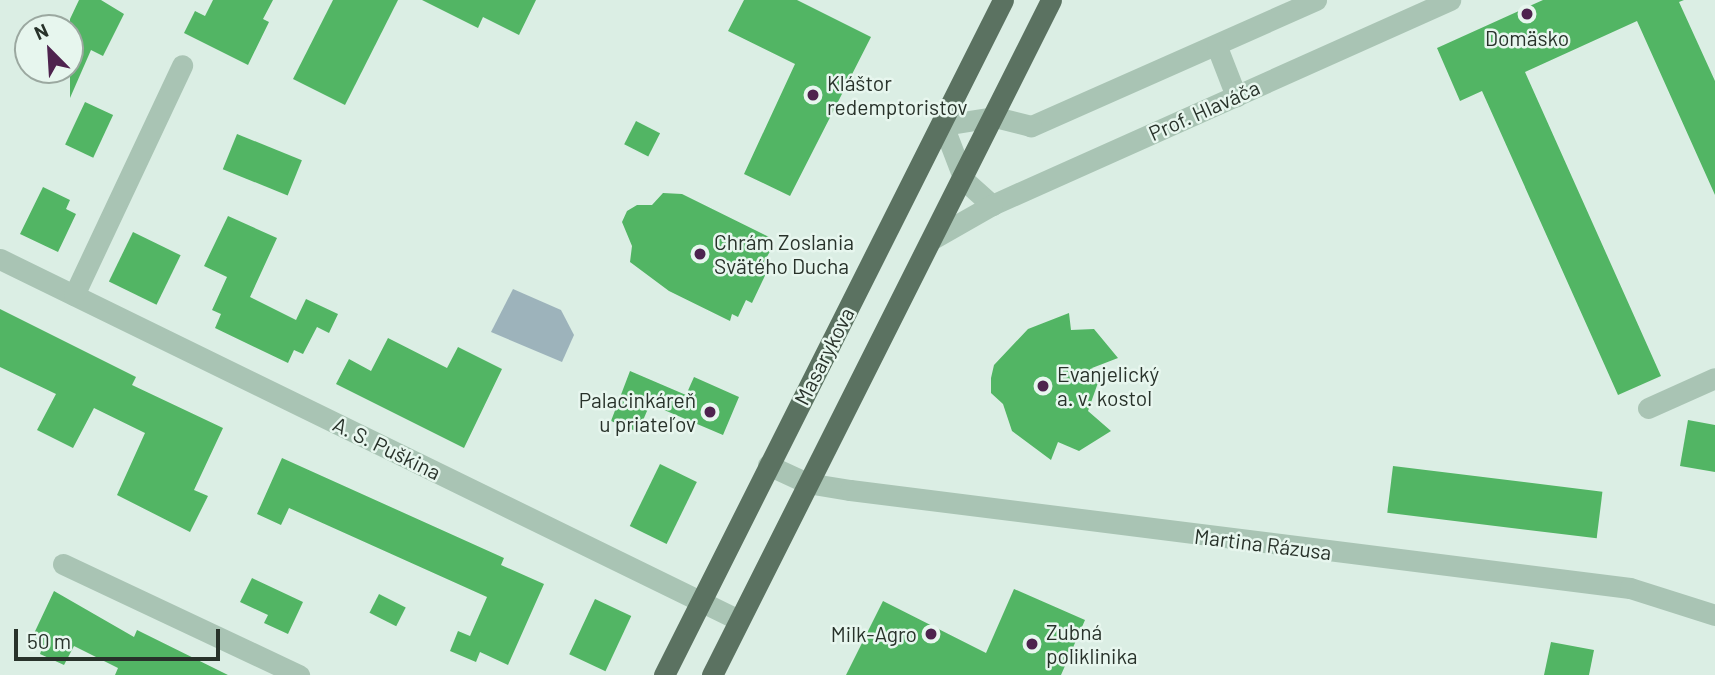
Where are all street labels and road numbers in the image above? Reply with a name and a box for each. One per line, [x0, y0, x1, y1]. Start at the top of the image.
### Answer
street label: Prof. Hlaváča [1145, 74, 1263, 146]
street label: Masarykova [789, 303, 859, 409]
street label: A. S. Puškina [329, 411, 445, 485]
street label: Martina Rázusa [1193, 523, 1333, 565]

